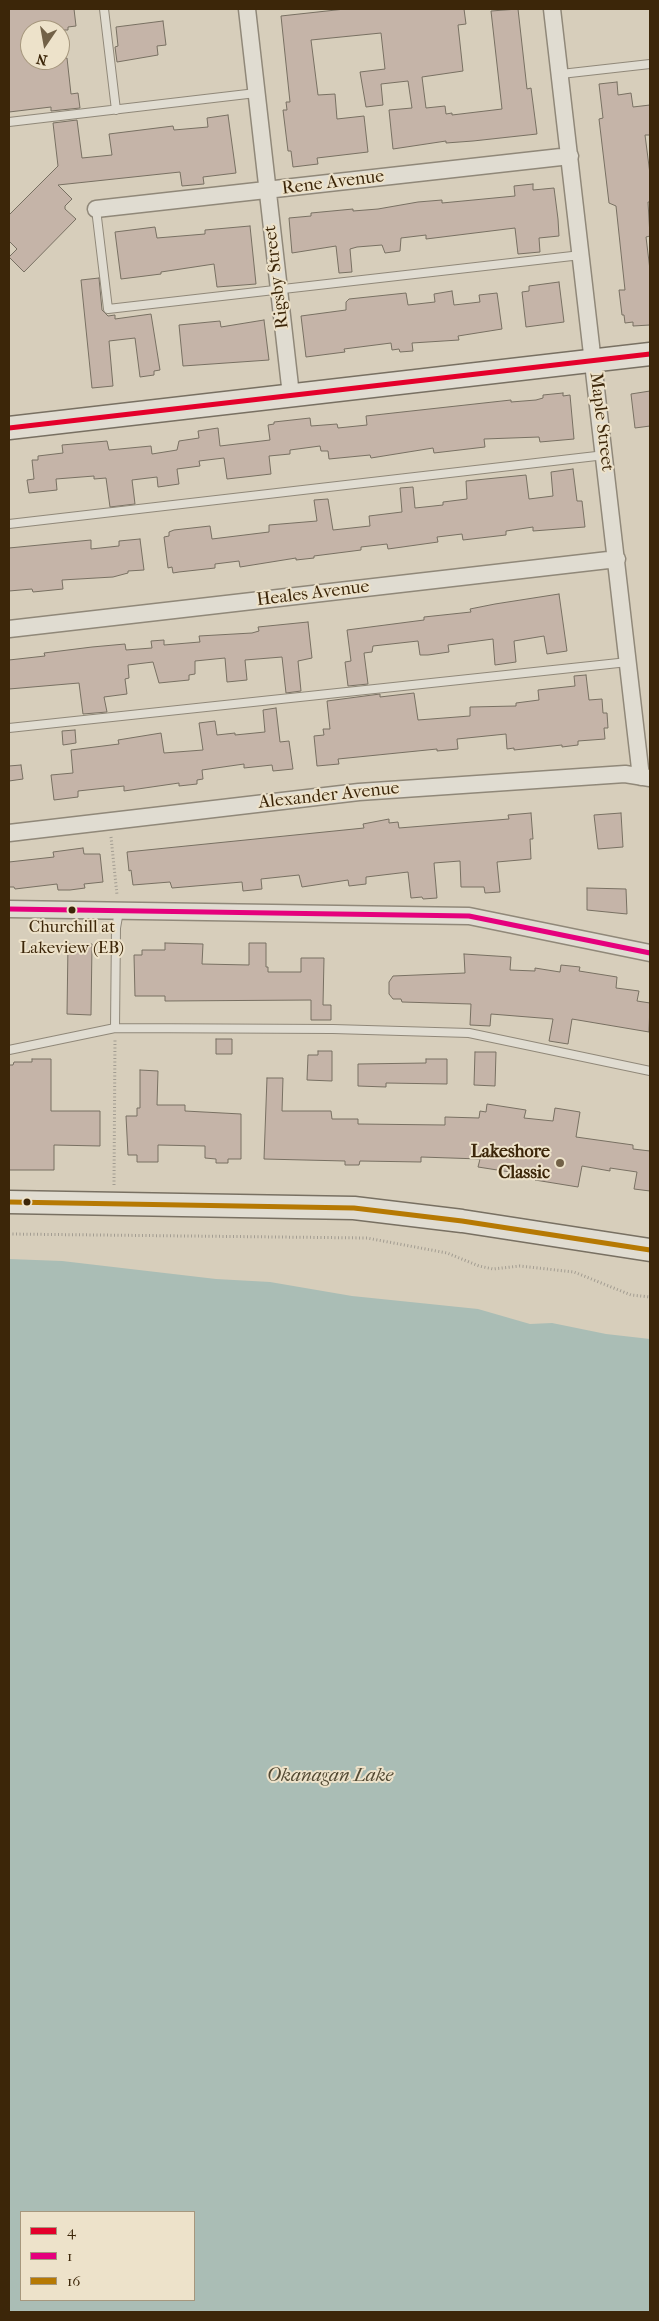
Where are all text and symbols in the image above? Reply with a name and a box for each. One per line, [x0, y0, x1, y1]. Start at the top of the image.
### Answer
north arrow [20, 20, 70, 70]
text: N [35, 50, 49, 69]
street label: Rene Avenue [281, 166, 385, 200]
street label: Rigsby Street [260, 224, 294, 330]
street label: Maple Street [584, 371, 618, 473]
street label: Heales Avenue [255, 576, 371, 612]
street label: Alexander Avenue [257, 778, 401, 814]
marker: Churchill at Lakeview (EB) [67, 905, 77, 915]
place label: Churchill at Lakeview (EB) [20, 918, 124, 958]
place label: Lakeshore Classic [471, 1142, 550, 1184]
marker: Lakeshore Classic [554, 1157, 566, 1169]
unlabelled marker [22, 1197, 32, 1207]
water label: Okanagan Lake [267, 1765, 393, 1787]
legend [20, 2211, 195, 2301]
text: 4 [67, 2222, 76, 2240]
text: 1 [67, 2247, 72, 2265]
text: 16 [67, 2272, 80, 2290]

